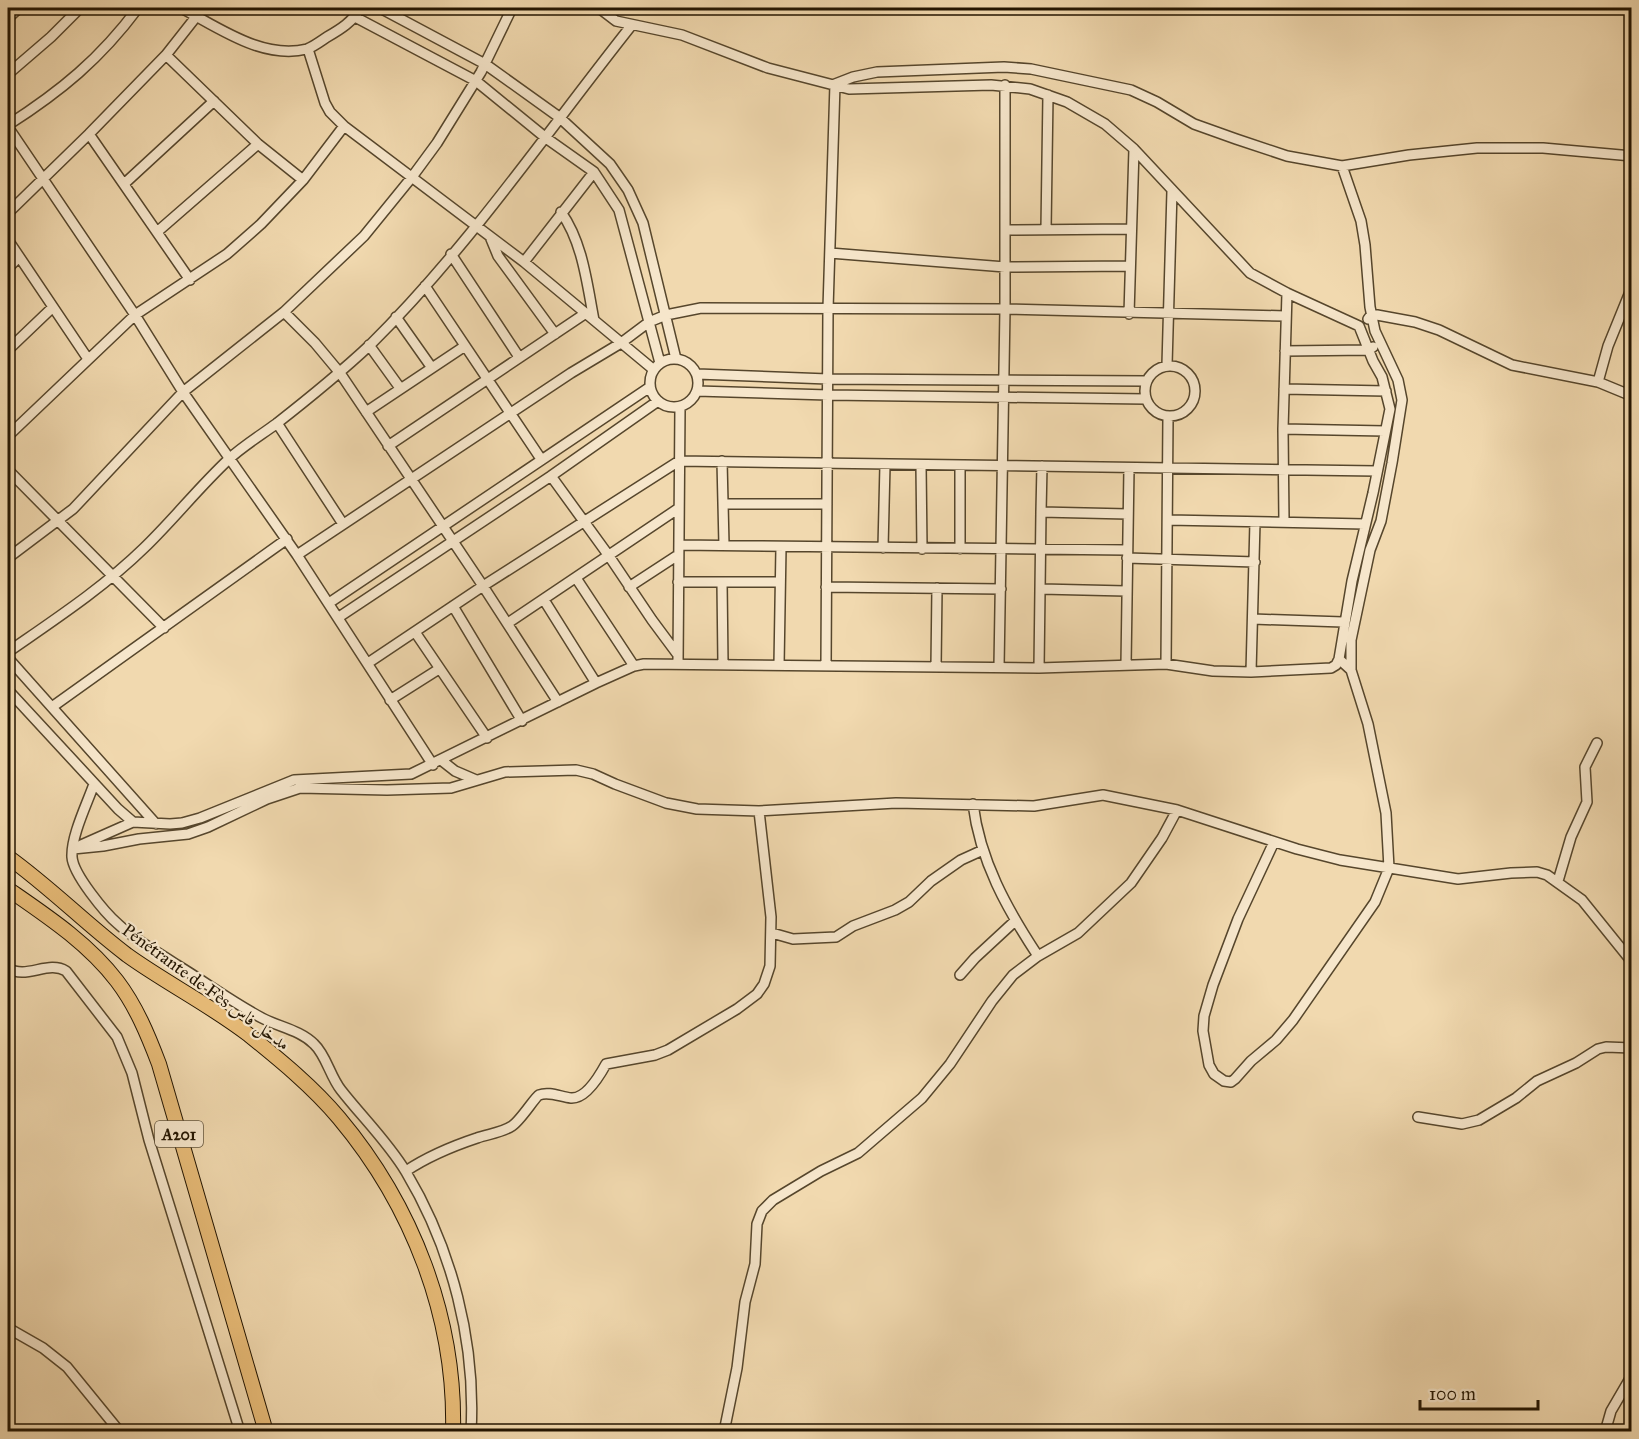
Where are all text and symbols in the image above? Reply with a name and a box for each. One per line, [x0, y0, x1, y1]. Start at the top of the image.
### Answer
street label: Pénétrante de Fès مدخل فاس [117, 919, 294, 1057]
road number: A201 [155, 1121, 203, 1147]
scale bar [1420, 1373, 1538, 1411]
text: 100 m [1429, 1383, 1476, 1405]

